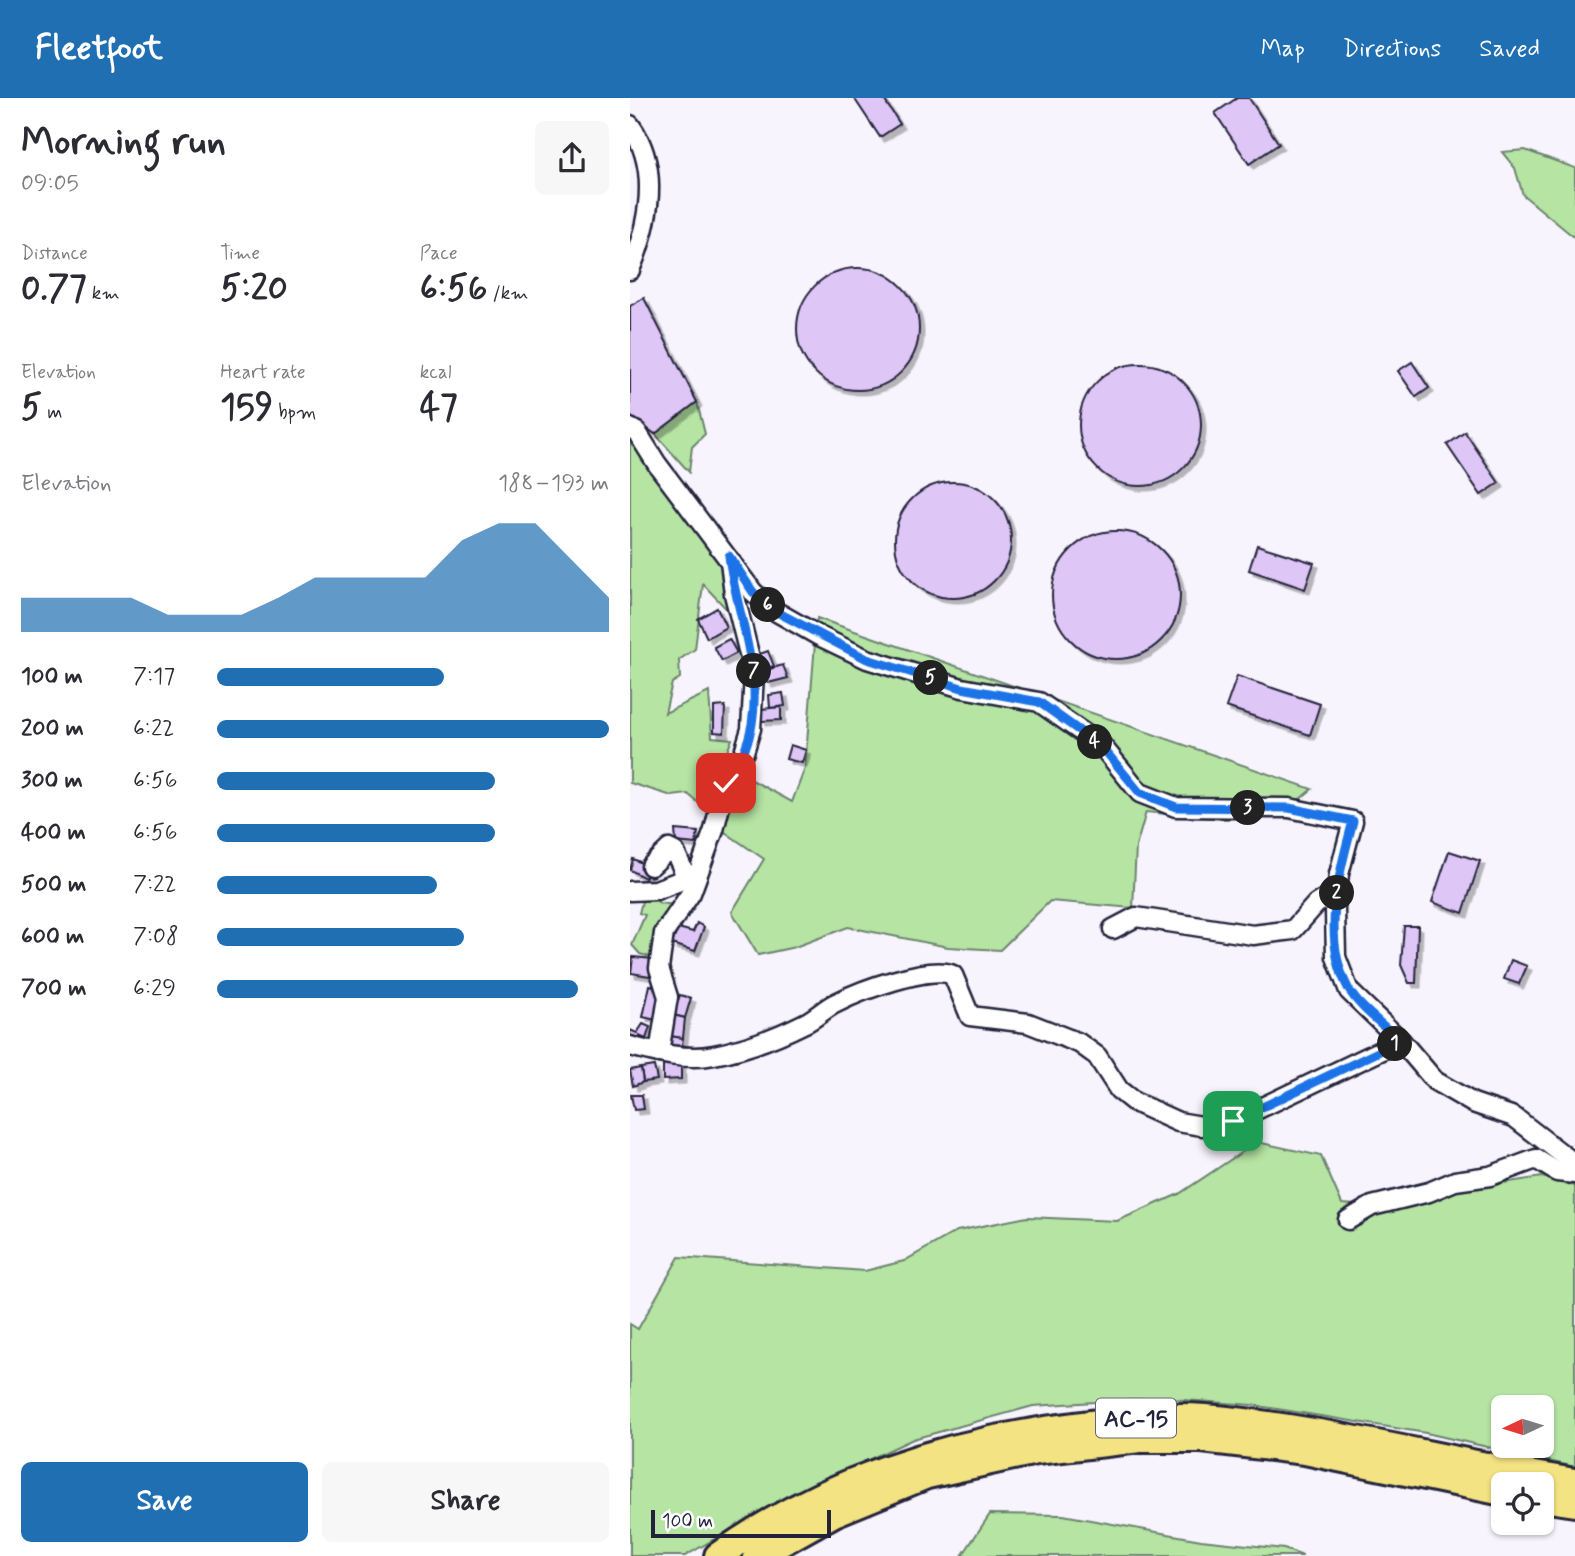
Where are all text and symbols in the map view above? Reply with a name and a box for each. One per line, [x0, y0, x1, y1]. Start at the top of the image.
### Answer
text: Fleetfoot [35, 27, 163, 71]
text: Map [1261, 34, 1305, 65]
text: Directions [1343, 34, 1441, 65]
text: Saved [1479, 34, 1540, 65]
text: Morning run [21, 118, 226, 167]
button: share [535, 121, 609, 195]
text: 09:05 [21, 169, 79, 199]
text: Distance [21, 241, 88, 266]
text: Time [220, 241, 260, 266]
text: Pace [420, 241, 457, 266]
text: 0.77 [21, 266, 87, 312]
text: 5:20 [220, 266, 288, 312]
text: 6:56 [420, 266, 487, 312]
text: km [87, 281, 120, 306]
text: /km [487, 281, 528, 306]
text: Elevation [21, 360, 96, 385]
text: Heart rate [220, 360, 306, 385]
text: kcal [420, 360, 452, 385]
text: 5 [21, 385, 42, 431]
text: 159 [220, 385, 273, 431]
text: 47 [420, 385, 458, 431]
text: m [42, 400, 62, 425]
text: bpm [273, 400, 316, 425]
text: Elevation [21, 469, 112, 499]
text: 188–193 m [498, 469, 609, 499]
pin: 6 [750, 588, 786, 622]
text: 6 [763, 592, 772, 617]
pin: 7 [736, 654, 772, 688]
text: 7 [748, 658, 759, 683]
pin: 5 [914, 660, 948, 696]
text: 100 m [21, 662, 83, 692]
text: 7:17 [133, 662, 175, 692]
text: 5 [925, 665, 936, 690]
text: 200 m [21, 714, 84, 744]
text: 6:22 [133, 714, 174, 744]
pin: 4 [1078, 724, 1112, 760]
text: 4 [1089, 729, 1100, 754]
pin [696, 753, 756, 813]
icon: check [707, 764, 745, 802]
text: 300 m [21, 766, 83, 796]
text: 6:56 [133, 766, 177, 796]
pin: 3 [1230, 790, 1266, 826]
text: 3 [1243, 795, 1252, 820]
text: 400 m [21, 818, 86, 848]
text: 6:56 [133, 818, 177, 848]
text: 500 m [21, 870, 86, 900]
text: 7:22 [133, 870, 177, 900]
pin: 2 [1320, 876, 1354, 910]
text: 2 [1332, 880, 1341, 905]
text: 600 m [21, 922, 84, 952]
text: 7:08 [133, 922, 179, 952]
text: 700 m [21, 974, 86, 1004]
text: 6:29 [133, 974, 176, 1004]
pin: 1 [1378, 1026, 1412, 1062]
text: 1 [1390, 1031, 1399, 1056]
pin [1203, 1091, 1263, 1151]
icon: arrive [1214, 1102, 1252, 1140]
north arrow [1491, 1395, 1554, 1458]
map controls [1491, 1395, 1554, 1535]
road number: AC-15 [1096, 1399, 1176, 1438]
button: Save [21, 1462, 308, 1542]
button: Share [322, 1462, 609, 1542]
button: locate [1491, 1472, 1554, 1535]
scale bar [651, 1507, 831, 1539]
text: 100 m [662, 1509, 713, 1534]

